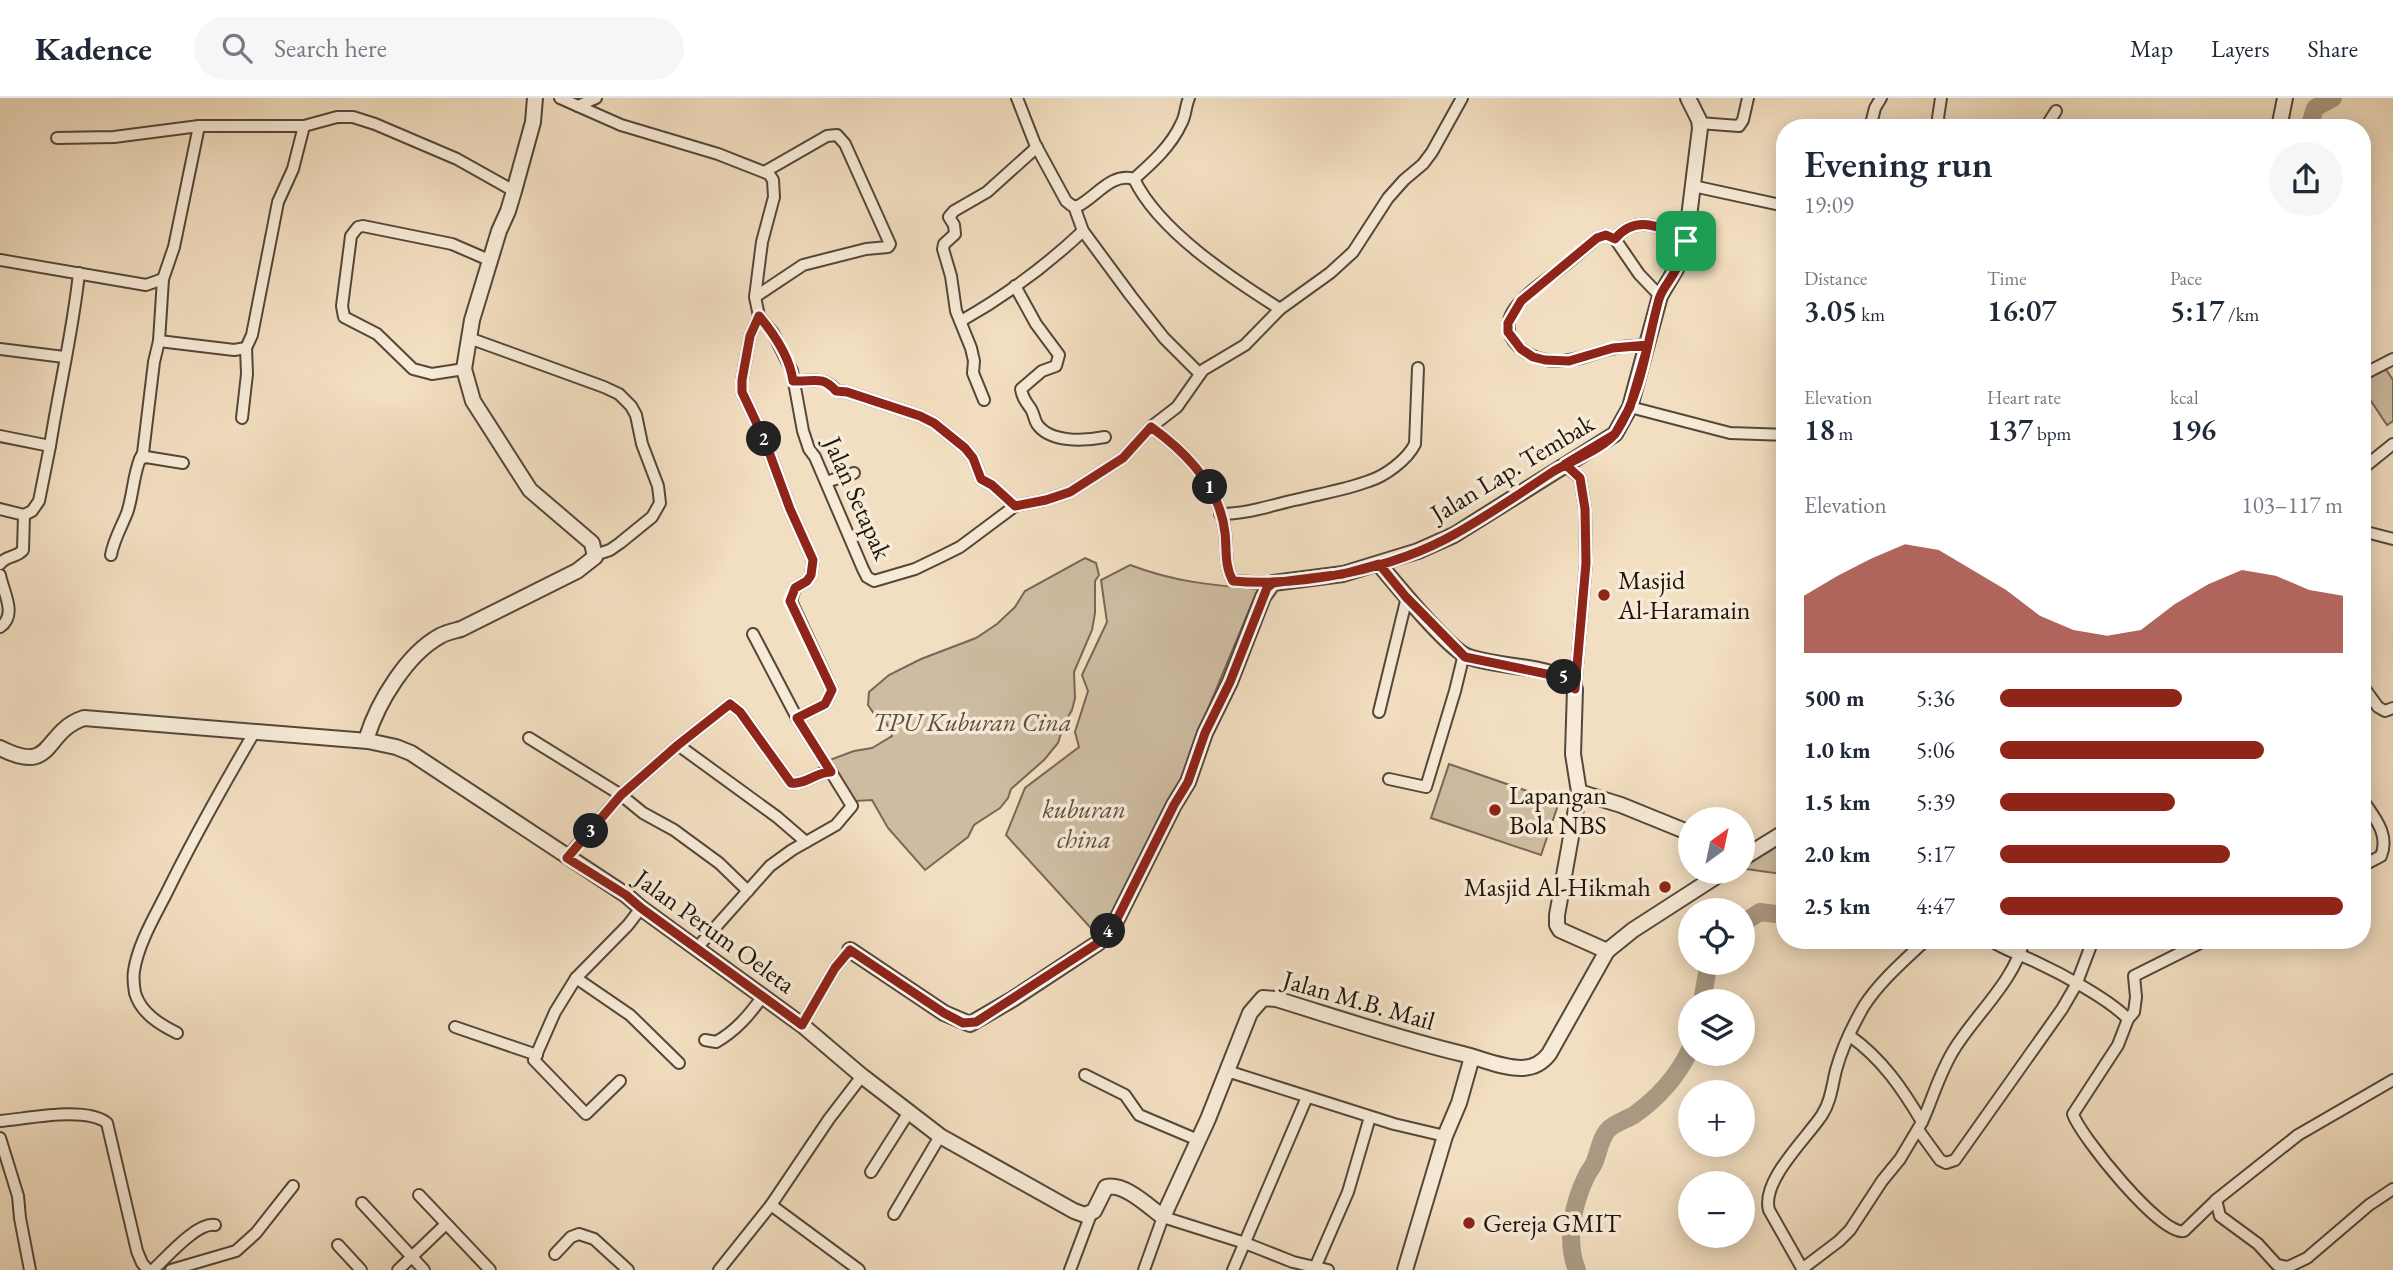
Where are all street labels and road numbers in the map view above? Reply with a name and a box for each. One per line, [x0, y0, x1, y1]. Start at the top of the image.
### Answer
street label: Jalan Lap. Tembak [1422, 405, 1601, 531]
street label: Jalan Setapak [815, 429, 901, 566]
street label: Jalan Perum Oeleta [626, 860, 803, 1001]
street label: Jalan M.B. Mail [1277, 962, 1439, 1038]

